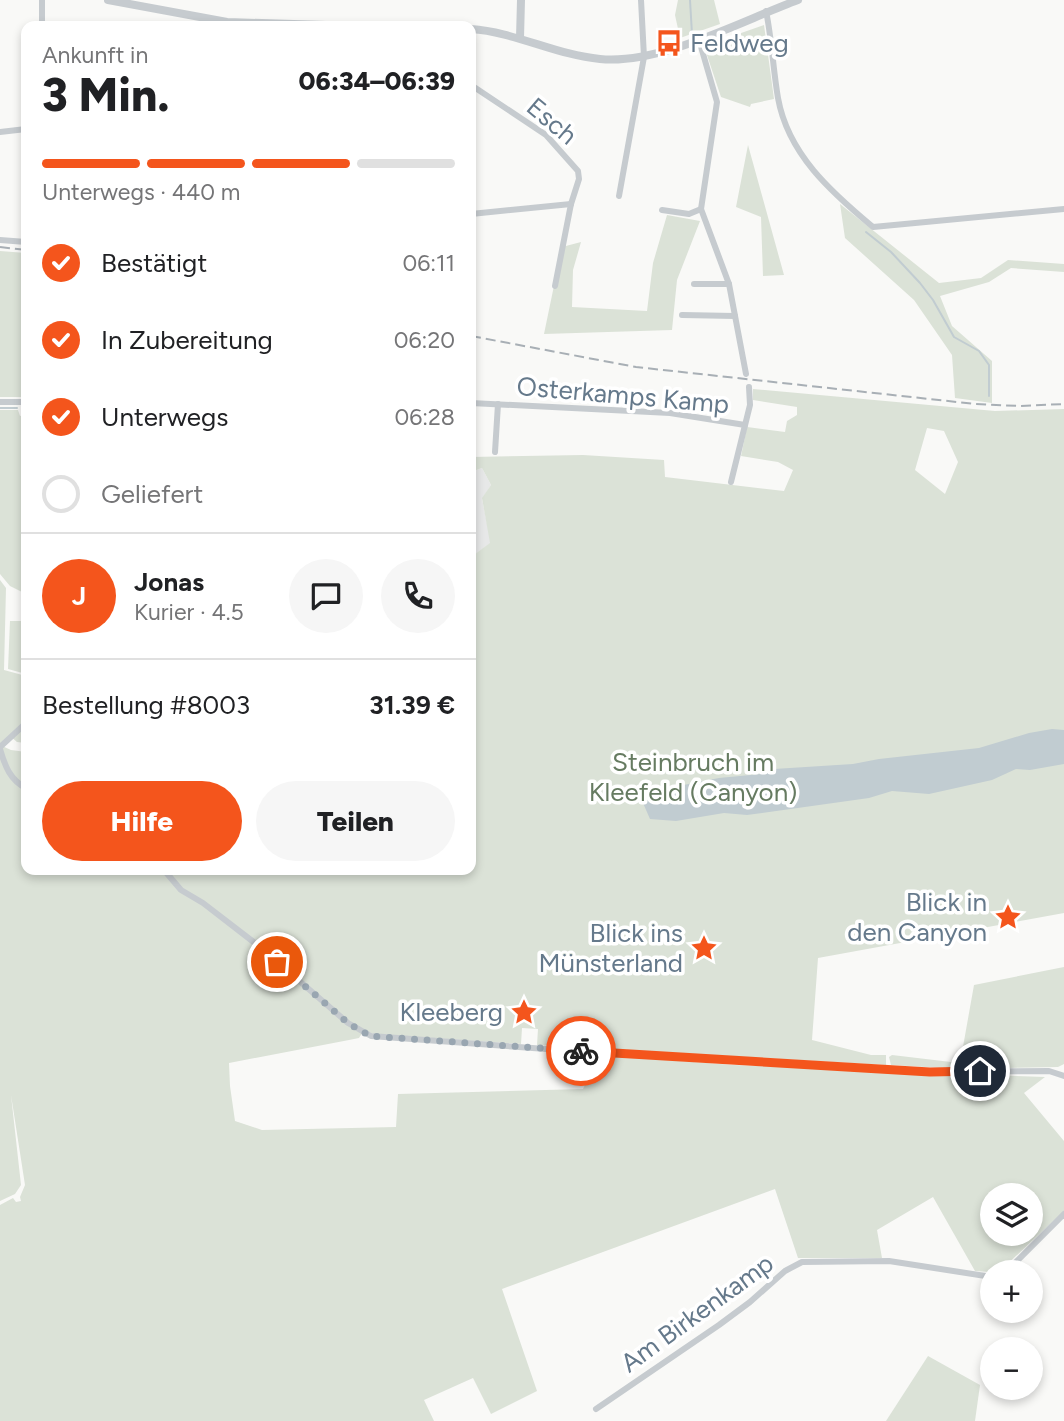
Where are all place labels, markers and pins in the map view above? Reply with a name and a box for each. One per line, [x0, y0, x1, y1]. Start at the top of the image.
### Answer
place label: Feldweg [690, 27, 789, 59]
bus stop icon: Feldweg [654, 28, 684, 58]
place label: Blick in den Canyon [847, 886, 987, 948]
place icon: Blick in den Canyon [993, 902, 1023, 932]
place label: Blick ins Münsterland [538, 917, 683, 979]
pin [247, 932, 307, 992]
place icon: Blick ins Münsterland [689, 933, 719, 963]
place label: Kleeberg [400, 996, 503, 1028]
place icon: Kleeberg [509, 997, 539, 1027]
pin [950, 1041, 1010, 1101]

